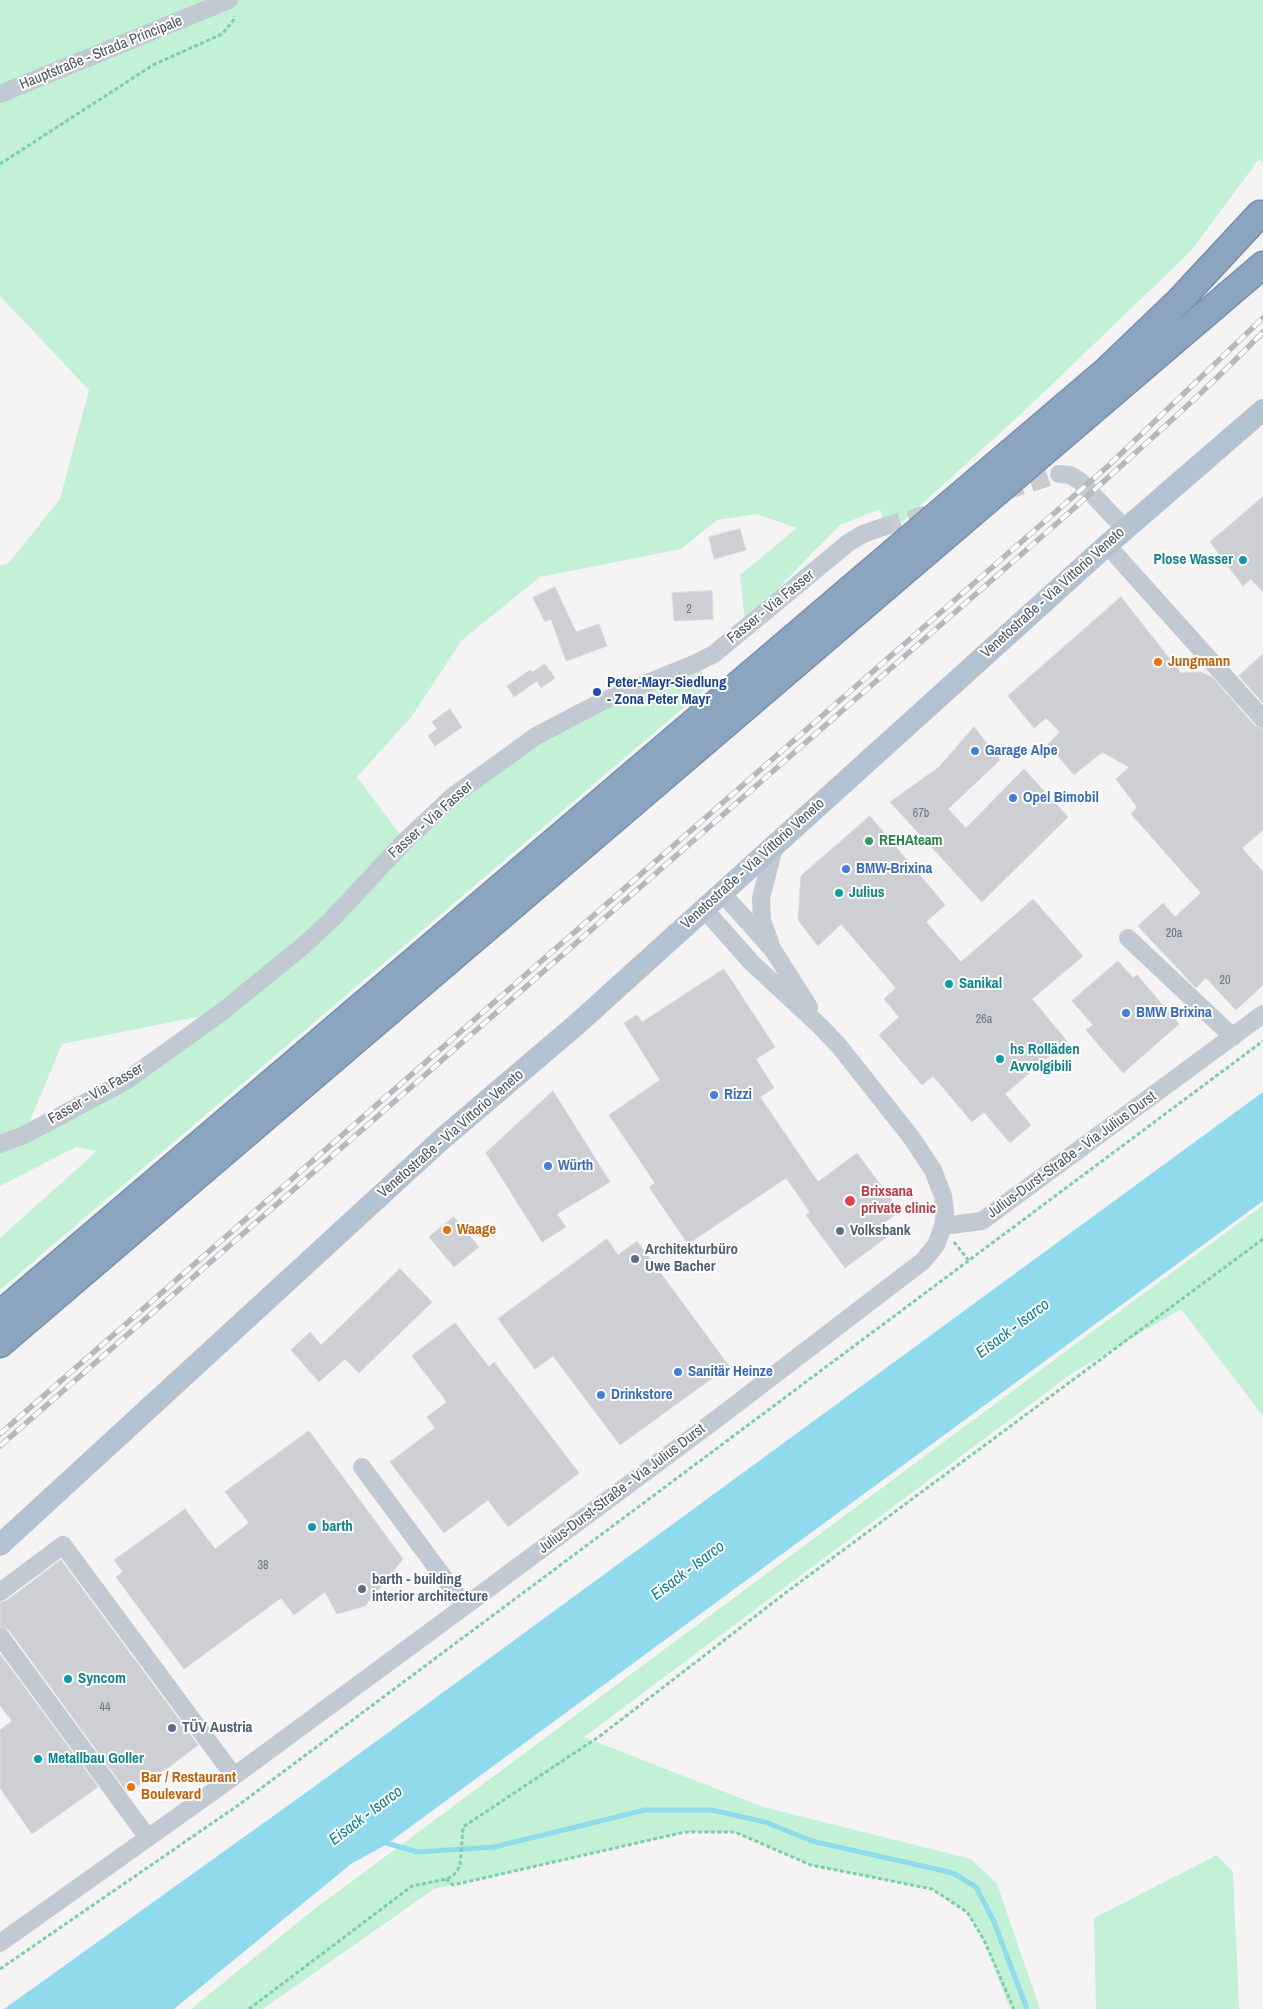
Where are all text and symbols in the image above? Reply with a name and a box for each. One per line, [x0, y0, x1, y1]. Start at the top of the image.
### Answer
street label: Hauptstraße - Strada Principale [17, 12, 185, 94]
street label: Venetostraße - Via Vittorio Veneto [978, 524, 1128, 662]
place label: Plose Wasser [1153, 551, 1233, 569]
marker: Plose Wasser [1237, 554, 1249, 566]
street label: Fasser - Via Fasser [724, 566, 818, 648]
house number: 2 [686, 603, 692, 617]
place label: Jungmann [1168, 653, 1230, 671]
marker: Jungmann [1152, 656, 1164, 668]
place label: Peter-Mayr-Siedlung - Zona Peter Mayr [607, 674, 727, 709]
marker: Peter-Mayr-Siedlung - Zona Peter Mayr [591, 686, 603, 698]
place label: Garage Alpe [985, 742, 1057, 760]
marker: Garage Alpe [969, 745, 981, 757]
street label: Fasser - Via Fasser [385, 778, 477, 862]
place label: Opel Bimobil [1023, 789, 1099, 807]
marker: Opel Bimobil [1007, 792, 1019, 804]
street label: Venetostraße - Via Vittorio Veneto [678, 795, 828, 933]
house number: 67b [913, 807, 929, 821]
place label: REHAteam [879, 832, 943, 850]
marker: REHAteam [863, 835, 875, 847]
place label: BMW-Brixina [856, 860, 932, 878]
marker: BMW-Brixina [840, 863, 852, 875]
place label: Julius [849, 884, 885, 902]
marker: Julius [833, 887, 845, 899]
house number: 20a [1166, 927, 1182, 941]
house number: 20 [1220, 974, 1230, 988]
place label: Sanikal [959, 975, 1002, 993]
marker: Sanikal [943, 978, 955, 990]
place label: BMW Brixina [1136, 1004, 1212, 1022]
marker: BMW Brixina [1120, 1007, 1132, 1019]
house number: 26a [976, 1013, 992, 1027]
place label: hs Rolläden Avvolgibili [1010, 1041, 1080, 1076]
marker: hs Rolläden Avvolgibili [994, 1053, 1006, 1065]
street label: Fasser - Via Fasser [45, 1060, 147, 1128]
street label: Venetostraße - Via Vittorio Veneto [375, 1066, 527, 1202]
place label: Rizzi [724, 1086, 752, 1104]
street label: Julius-Durst-Straße - Via Julius Durst [984, 1088, 1160, 1222]
marker: Rizzi [708, 1089, 720, 1101]
place label: Würth [558, 1157, 593, 1175]
marker: Würth [542, 1160, 554, 1172]
place label: Brixsana private clinic [861, 1183, 936, 1218]
marker: Brixsana private clinic [843, 1194, 857, 1208]
place label: Waage [457, 1221, 496, 1239]
place label: Volksbank [850, 1222, 911, 1240]
marker: Waage [441, 1224, 453, 1236]
marker: Volksbank [834, 1225, 846, 1237]
place label: Architekturbüro Uwe Bacher [645, 1241, 738, 1276]
marker: Architekturbüro Uwe Bacher [629, 1253, 641, 1265]
water label: Eisack - Isarco [973, 1295, 1053, 1363]
place label: Sanitär Heinze [688, 1363, 773, 1381]
marker: Sanitär Heinze [672, 1366, 684, 1378]
place label: Drinkstore [611, 1386, 673, 1404]
marker: Drinkstore [595, 1389, 607, 1401]
street label: Julius-Durst-Straße - Via Julius Durst [535, 1420, 709, 1558]
place label: barth [322, 1518, 353, 1536]
marker: barth [306, 1521, 318, 1533]
water label: Eisack - Isarco [648, 1537, 728, 1605]
house number: 38 [258, 1559, 268, 1573]
place label: barth - building interior architecture [372, 1571, 488, 1606]
marker: barth - building interior architecture [356, 1583, 368, 1595]
place label: Syncom [78, 1670, 126, 1688]
marker: Syncom [62, 1673, 74, 1685]
house number: 44 [100, 1701, 110, 1715]
place label: TÜV Austria [182, 1719, 252, 1737]
marker: TÜV Austria [166, 1722, 178, 1734]
place label: Metallbau Goller [48, 1750, 144, 1768]
marker: Metallbau Goller [32, 1753, 44, 1765]
place label: Bar / Restaurant Boulevard [141, 1769, 236, 1804]
marker: Bar / Restaurant Boulevard [125, 1781, 137, 1793]
water label: Eisack - Isarco [326, 1782, 406, 1850]

